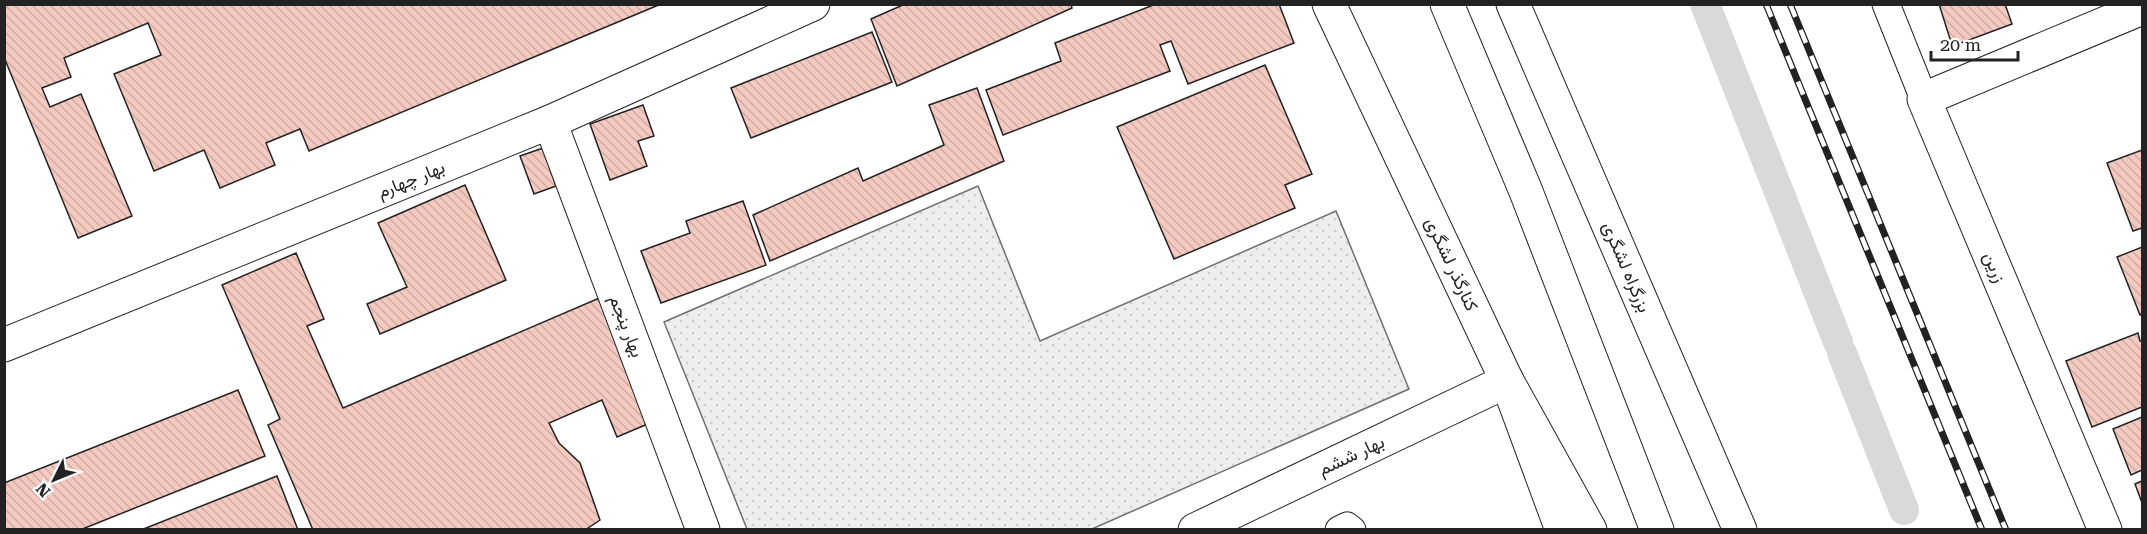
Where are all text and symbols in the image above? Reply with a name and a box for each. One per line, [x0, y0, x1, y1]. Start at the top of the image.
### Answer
scale bar [1931, 24, 2018, 62]
text: 20 m [1940, 34, 1981, 55]
street label: بهار چهارم [374, 156, 449, 204]
street label: کنارگذر لشگری [1420, 214, 1483, 315]
street label: بزرگراه لشگری [1598, 218, 1656, 316]
street label: زرین [1978, 249, 2011, 286]
street label: بهار پنجم [604, 292, 648, 361]
street label: بهار ششم [1315, 431, 1388, 481]
north arrow [24, 450, 84, 510]
text: N [32, 479, 55, 501]

